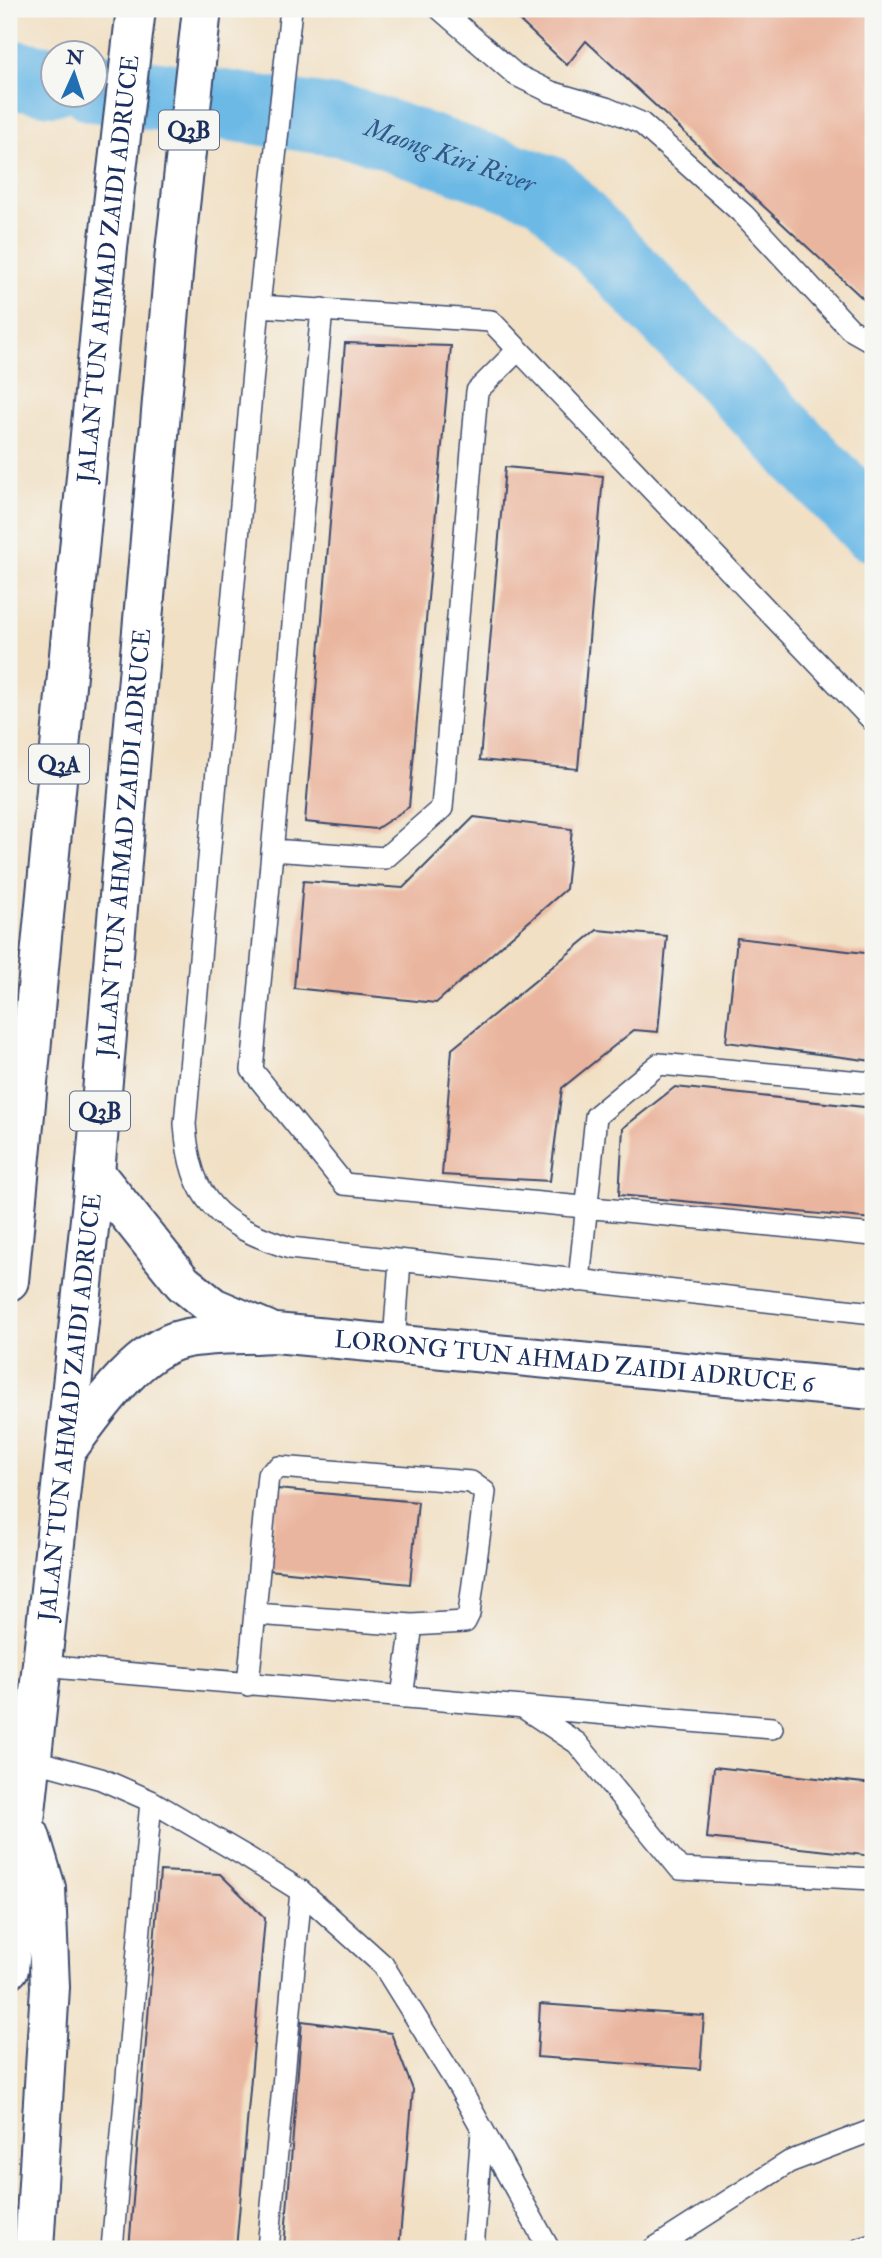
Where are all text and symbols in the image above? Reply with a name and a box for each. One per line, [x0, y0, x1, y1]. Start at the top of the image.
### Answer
north arrow [38, 38, 108, 108]
street label: JALAN TUN AHMAD ZAIDI ADRUCE [71, 53, 145, 483]
road number: Q3B [159, 111, 219, 150]
water label: Maong Kiri River [359, 111, 541, 201]
street label: JALAN TUN AHMAD ZAIDI ADRUCE [90, 627, 158, 1059]
road number: Q3A [29, 744, 89, 784]
road number: Q3B [70, 1092, 130, 1130]
street label: JALAN TUN AHMAD ZAIDI ADRUCE [31, 1192, 108, 1624]
street label: LORONG TUN AHMAD ZAIDI ADRUCE 6 [333, 1323, 817, 1400]

